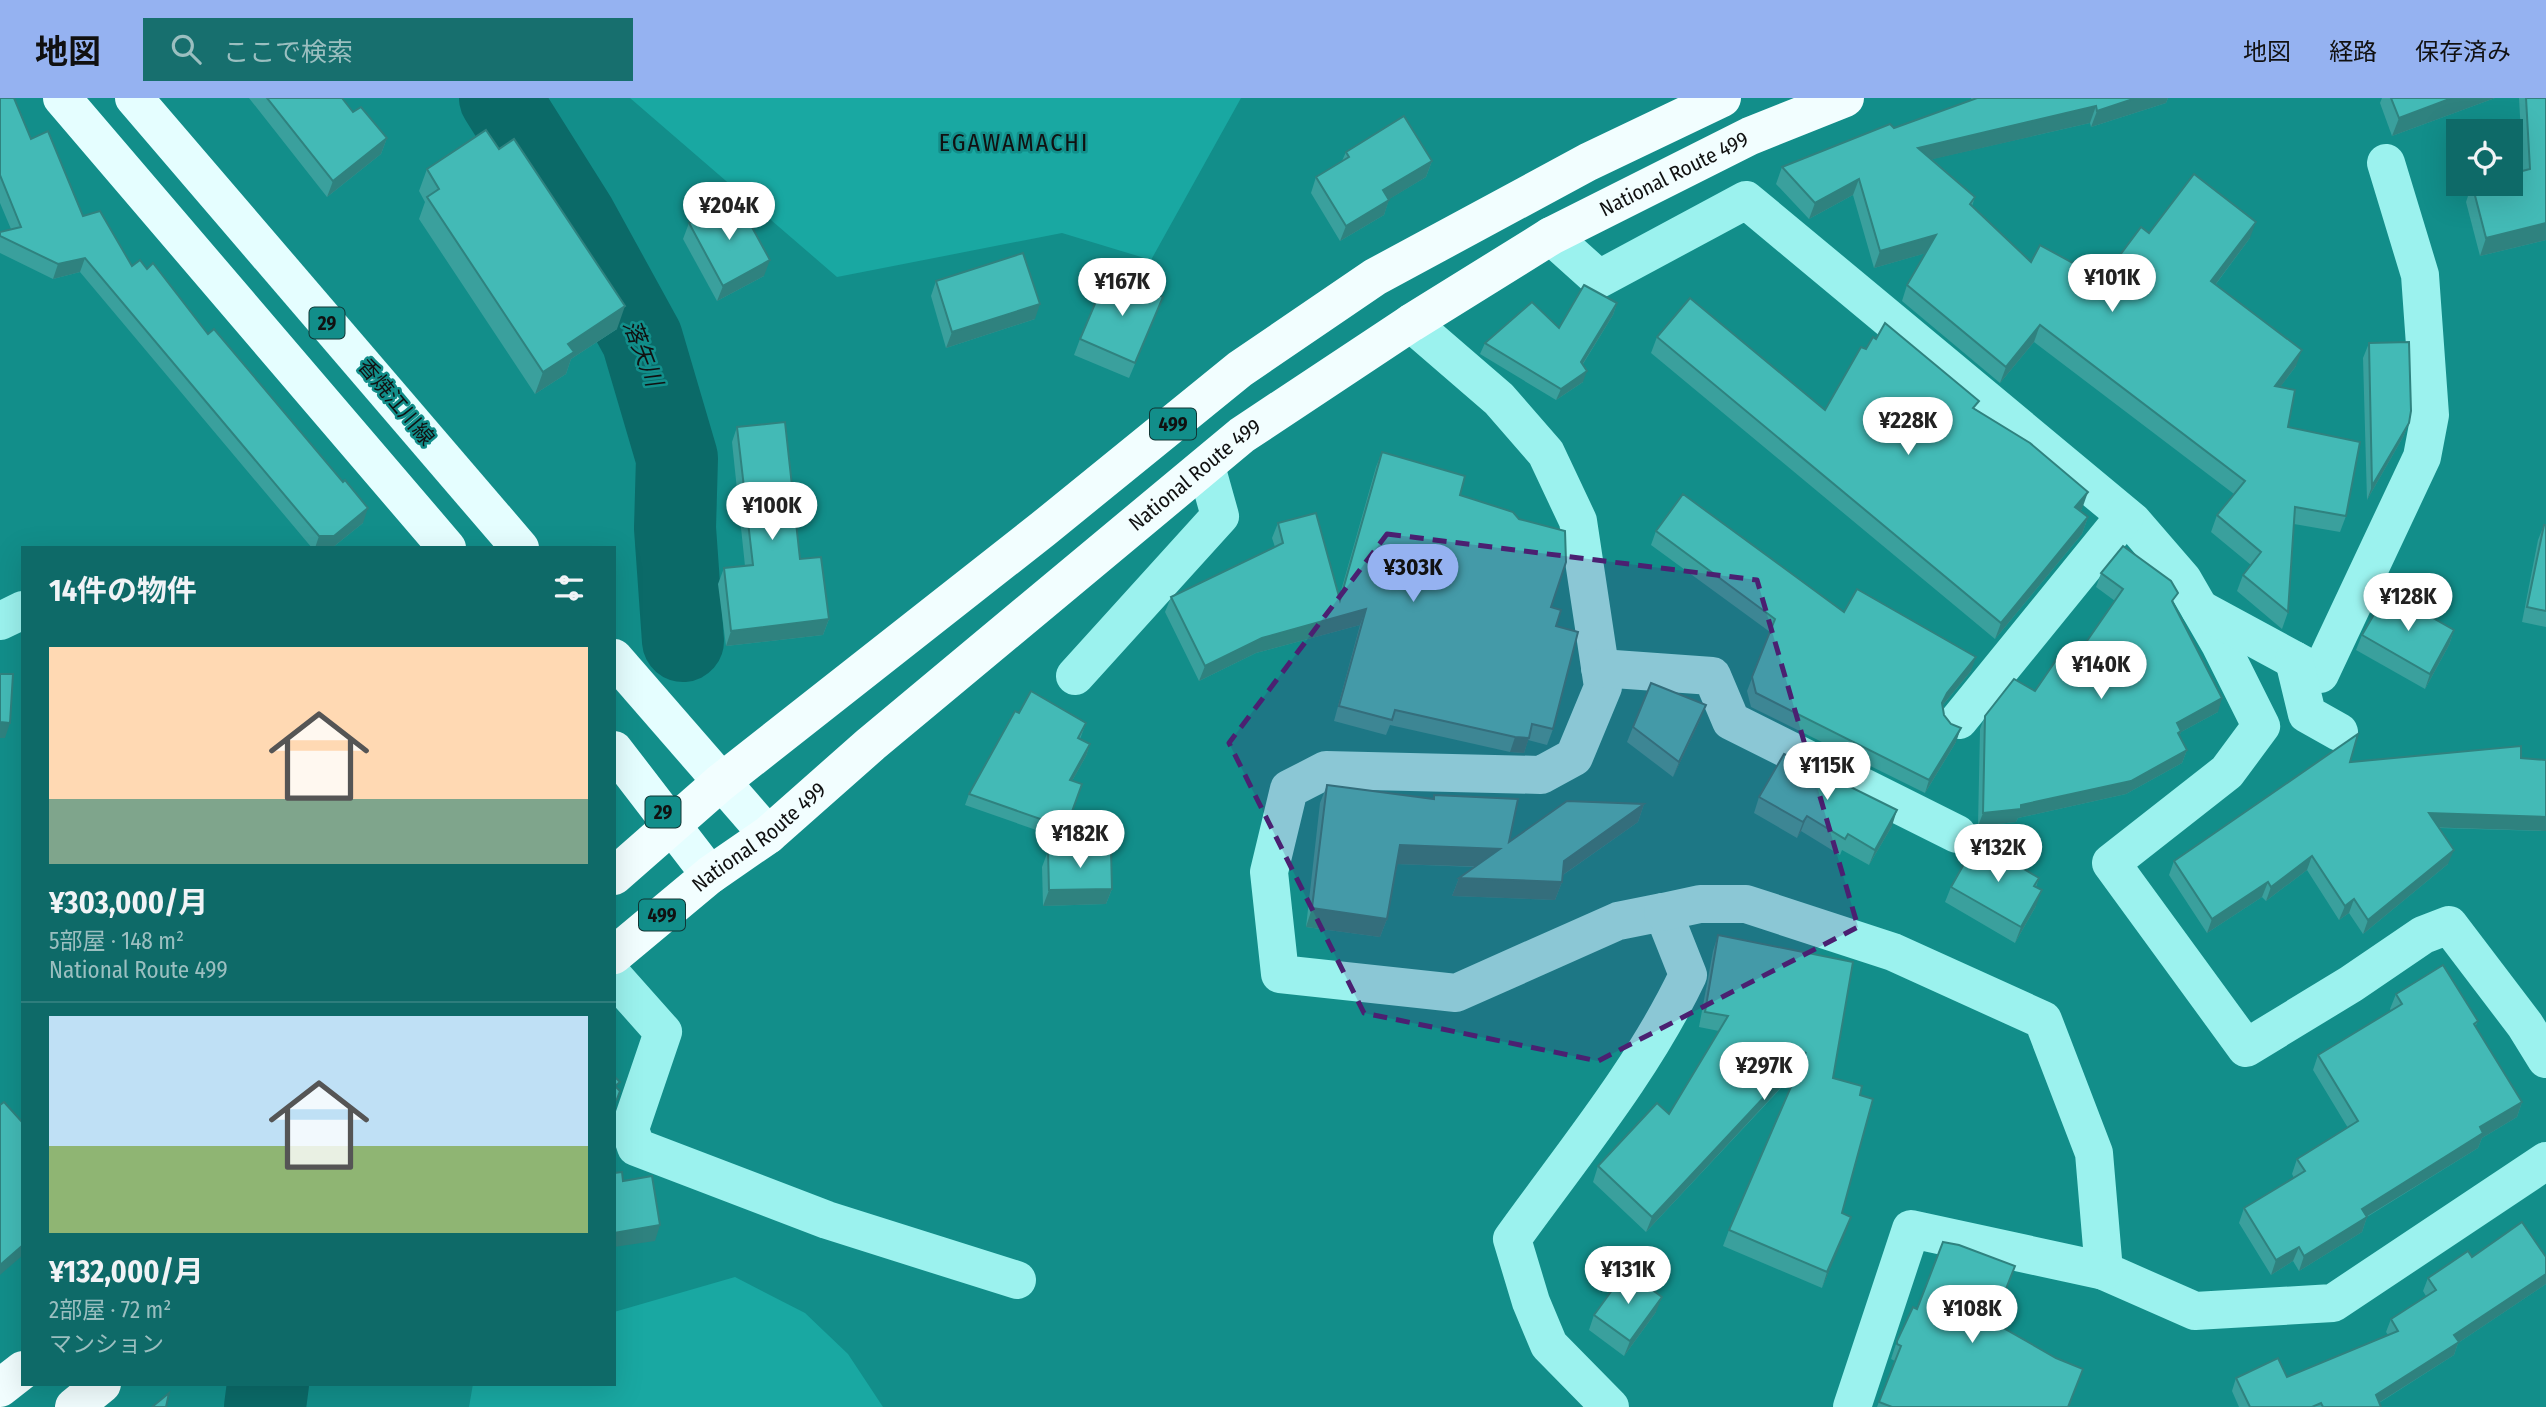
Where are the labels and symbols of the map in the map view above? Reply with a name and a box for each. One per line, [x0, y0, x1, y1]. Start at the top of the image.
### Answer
street label: National Route 499 [1595, 126, 1753, 222]
district label: EGAWAMACHI [939, 129, 1089, 157]
pin: ¥204K [680, 183, 778, 242]
pin: ¥101K [2063, 254, 2161, 314]
pin: ¥167K [1073, 258, 1171, 318]
road number: 29 [310, 308, 344, 339]
water label: 落矢川 [618, 316, 670, 393]
street label: 香焼江川線 [352, 353, 440, 451]
pin: ¥228K [1859, 398, 1957, 457]
road number: 499 [1150, 408, 1196, 440]
street label: National Route 499 [1124, 413, 1266, 537]
pin: ¥100K [723, 482, 821, 542]
pin: ¥303K [1364, 545, 1462, 604]
pin: ¥128K [2359, 574, 2457, 633]
pin: ¥140K [2052, 642, 2150, 701]
pin: ¥115K [1778, 742, 1876, 802]
street label: National Route 499 [687, 777, 831, 898]
road number: 29 [646, 796, 680, 828]
pin: ¥182K [1031, 810, 1129, 870]
pin: ¥132K [1949, 824, 2047, 884]
road number: 499 [639, 900, 685, 930]
pin: ¥297K [1715, 1042, 1813, 1102]
pin: ¥131K [1579, 1246, 1677, 1306]
pin: ¥108K [1923, 1286, 2021, 1345]

